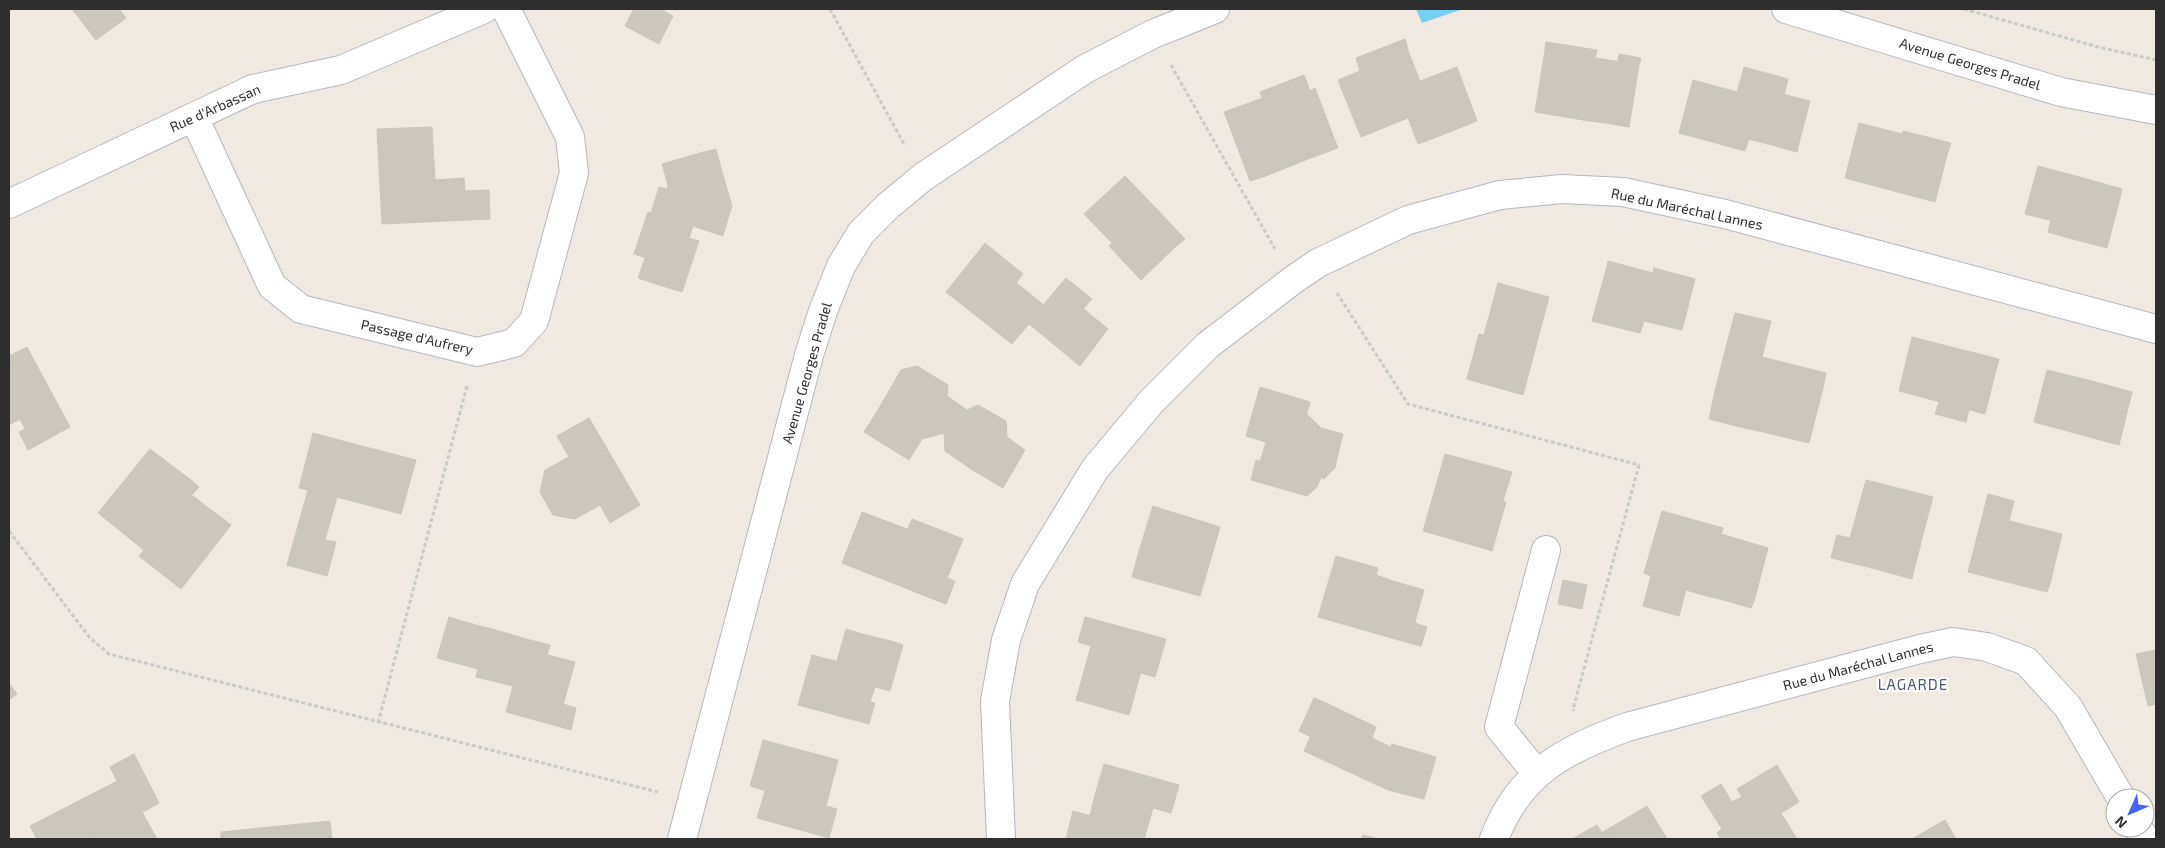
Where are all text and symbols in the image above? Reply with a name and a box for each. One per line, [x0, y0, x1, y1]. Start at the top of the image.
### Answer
street label: Avenue Georges Pradel [1898, 34, 2044, 93]
street label: Rue d'Arbassan [167, 80, 263, 135]
street label: Rue du Maréchal Lannes [1610, 184, 1765, 233]
street label: Avenue Georges Pradel [778, 299, 835, 446]
street label: Passage d'Aufrery [359, 315, 475, 358]
street label: Rue du Maréchal Lannes [1781, 637, 1935, 694]
district label: LAGARDE [1878, 675, 1948, 693]
north arrow [2105, 788, 2155, 838]
text: N [2111, 813, 2130, 832]

